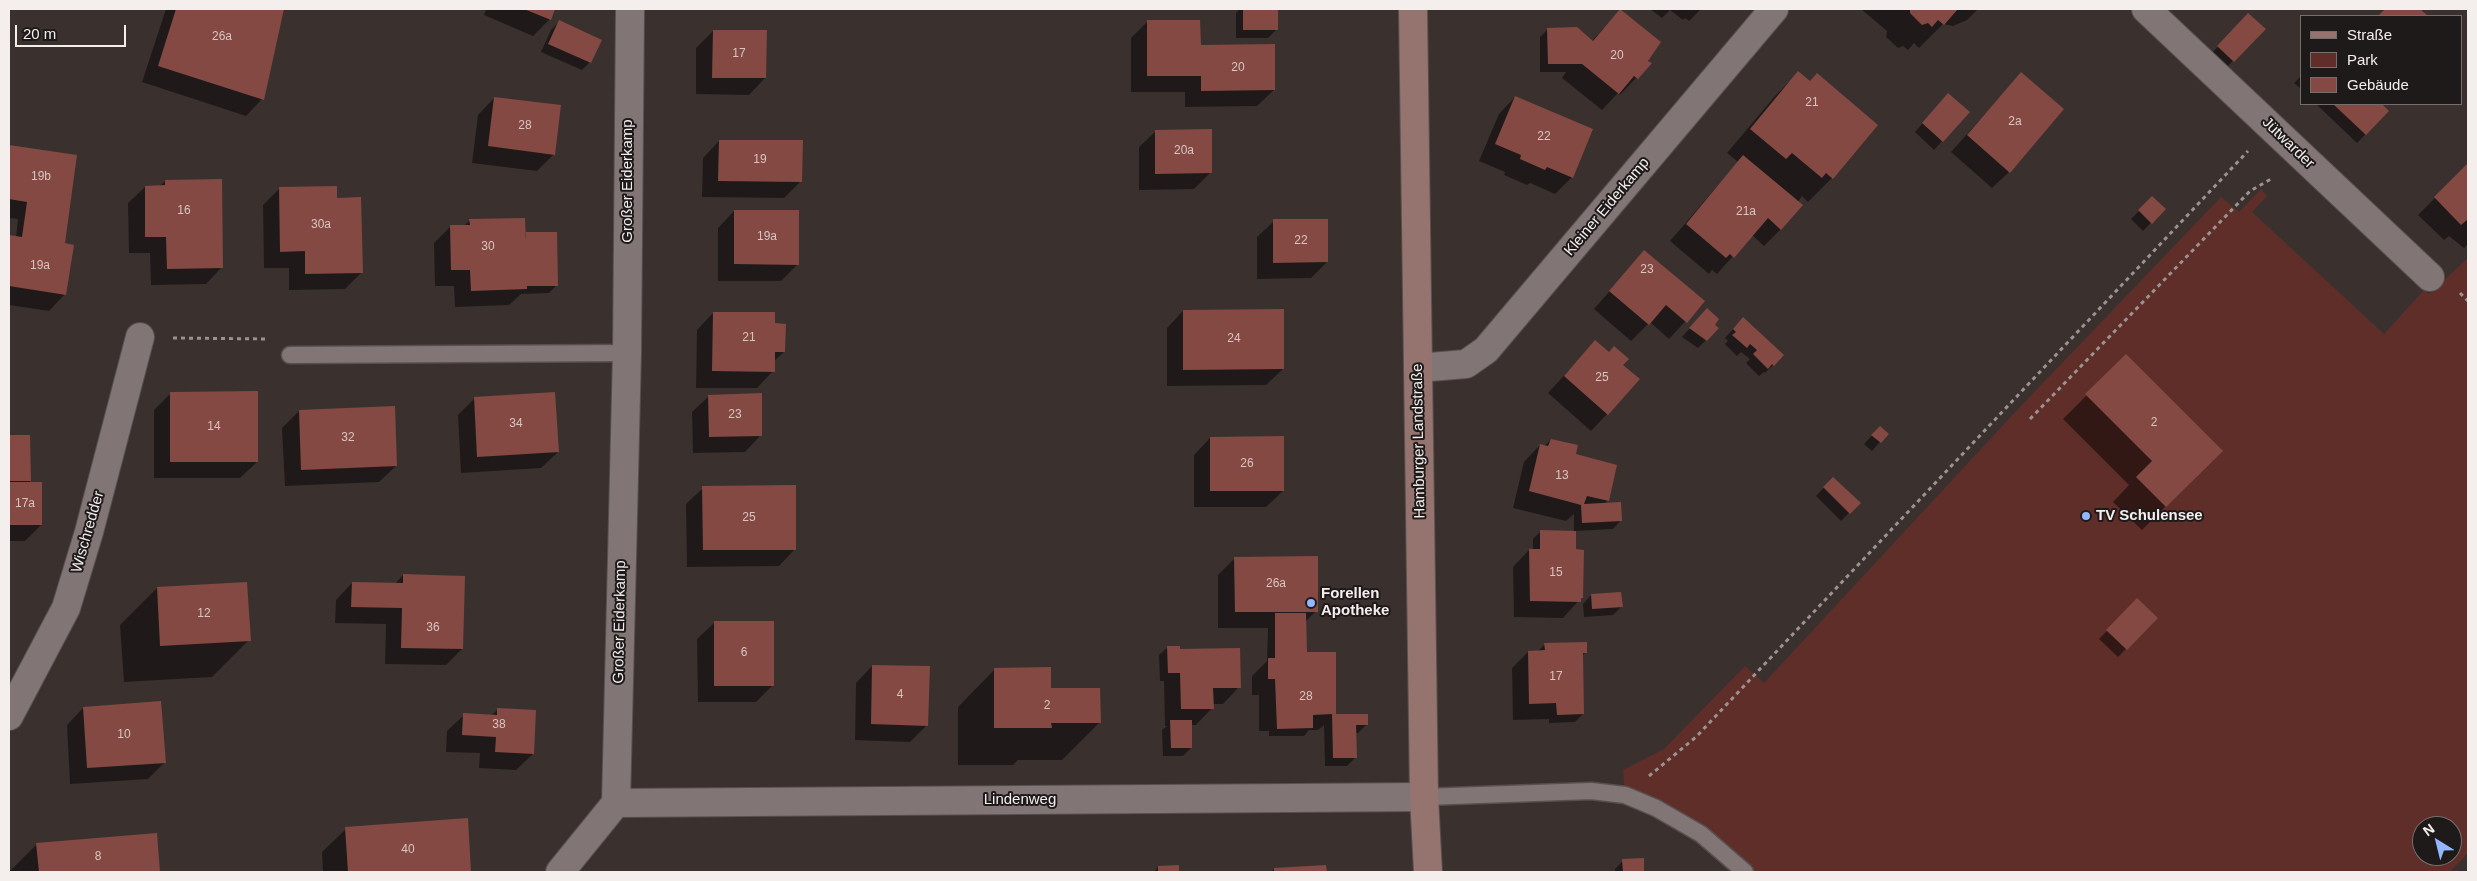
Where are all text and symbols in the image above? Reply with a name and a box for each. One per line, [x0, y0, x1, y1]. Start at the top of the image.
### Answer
scale bar [18, 15, 129, 47]
legend [2300, 15, 2462, 105]
text: 20 m [23, 25, 56, 42]
text: Straße [2347, 26, 2392, 43]
house number: 26a [212, 30, 232, 44]
house number: 17 [732, 47, 746, 61]
house number: 20 [1610, 49, 1624, 63]
text: Park [2347, 51, 2378, 68]
house number: 20 [1231, 61, 1245, 75]
text: Gebäude [2347, 76, 2409, 93]
house number: 21 [1805, 96, 1819, 110]
street label: Jütwarder [2258, 114, 2318, 172]
house number: 2a [2008, 115, 2022, 129]
house number: 28 [518, 119, 532, 133]
street label: Großer Eiderkamp [619, 119, 637, 243]
house number: 22 [1537, 130, 1551, 144]
house number: 20a [1174, 144, 1194, 158]
house number: 19 [753, 153, 767, 167]
street label: Kleiner Eiderkamp [1561, 154, 1653, 260]
house number: 19b [31, 170, 51, 184]
house number: 16 [177, 204, 191, 218]
house number: 21a [1736, 205, 1756, 219]
house number: 30a [311, 218, 331, 232]
house number: 19a [757, 230, 777, 244]
house number: 22 [1294, 234, 1308, 248]
house number: 30 [481, 240, 495, 254]
house number: 19a [30, 259, 50, 273]
house number: 23 [1640, 263, 1654, 277]
house number: 21 [742, 331, 756, 345]
house number: 24 [1227, 332, 1241, 346]
street label: Hamburger Landstraße [1409, 363, 1429, 519]
house number: 25 [1595, 371, 1609, 385]
house number: 23 [728, 408, 742, 422]
house number: 2 [2151, 416, 2157, 430]
house number: 34 [509, 417, 523, 431]
house number: 14 [207, 420, 221, 434]
house number: 32 [341, 431, 355, 445]
house number: 26 [1240, 457, 1254, 471]
house number: 13 [1555, 469, 1569, 483]
street label: Wischredder [68, 489, 108, 575]
house number: 17a [15, 497, 35, 511]
place label: TV Schulensee [2096, 507, 2203, 525]
marker: TV Schulensee [2080, 510, 2092, 522]
house number: 25 [742, 511, 756, 525]
street label: Großer Eiderkamp [610, 560, 630, 684]
house number: 15 [1549, 566, 1563, 580]
house number: 26a [1266, 577, 1286, 591]
place label: Forellen Apotheke [1321, 585, 1389, 620]
marker: Forellen Apotheke [1305, 597, 1317, 609]
house number: 12 [197, 607, 211, 621]
house number: 36 [426, 621, 440, 635]
house number: 6 [741, 646, 747, 660]
house number: 17 [1549, 670, 1563, 684]
house number: 4 [897, 688, 903, 702]
house number: 28 [1299, 690, 1313, 704]
house number: 2 [1044, 699, 1050, 713]
house number: 38 [492, 718, 506, 732]
house number: 10 [117, 728, 131, 742]
street label: Lindenweg [984, 791, 1056, 809]
north arrow [2412, 816, 2462, 866]
text: N [2420, 820, 2438, 839]
house number: 40 [401, 843, 415, 857]
house number: 8 [95, 850, 101, 864]

